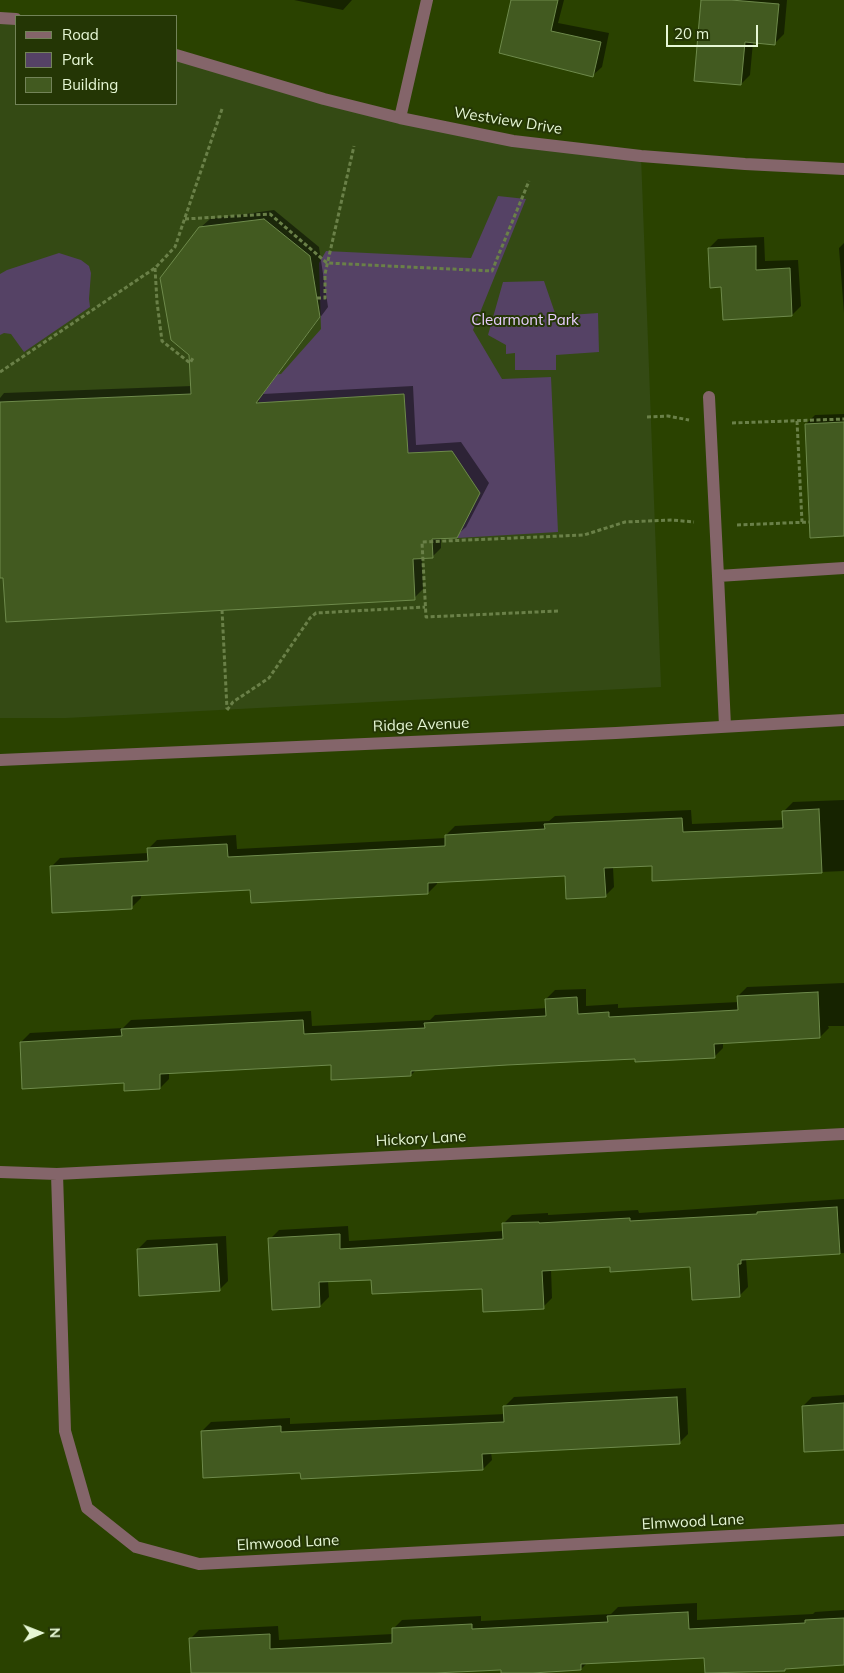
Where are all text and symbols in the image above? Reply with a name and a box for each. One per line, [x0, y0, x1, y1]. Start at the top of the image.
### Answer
legend [15, 15, 178, 105]
scale bar [669, 15, 762, 47]
text: 20 m [674, 24, 709, 43]
text: Road [62, 25, 99, 44]
text: Park [62, 50, 94, 69]
text: Building [62, 75, 118, 94]
street label: Westview Drive [453, 104, 563, 138]
park label: Clearmont Park [471, 311, 579, 329]
street label: Ridge Avenue [373, 714, 469, 736]
street label: Hickory Lane [375, 1128, 467, 1150]
street label: Elmwood Lane [641, 1510, 745, 1534]
street label: Elmwood Lane [236, 1531, 340, 1555]
north arrow [15, 1608, 65, 1658]
text: N [46, 1627, 64, 1638]

